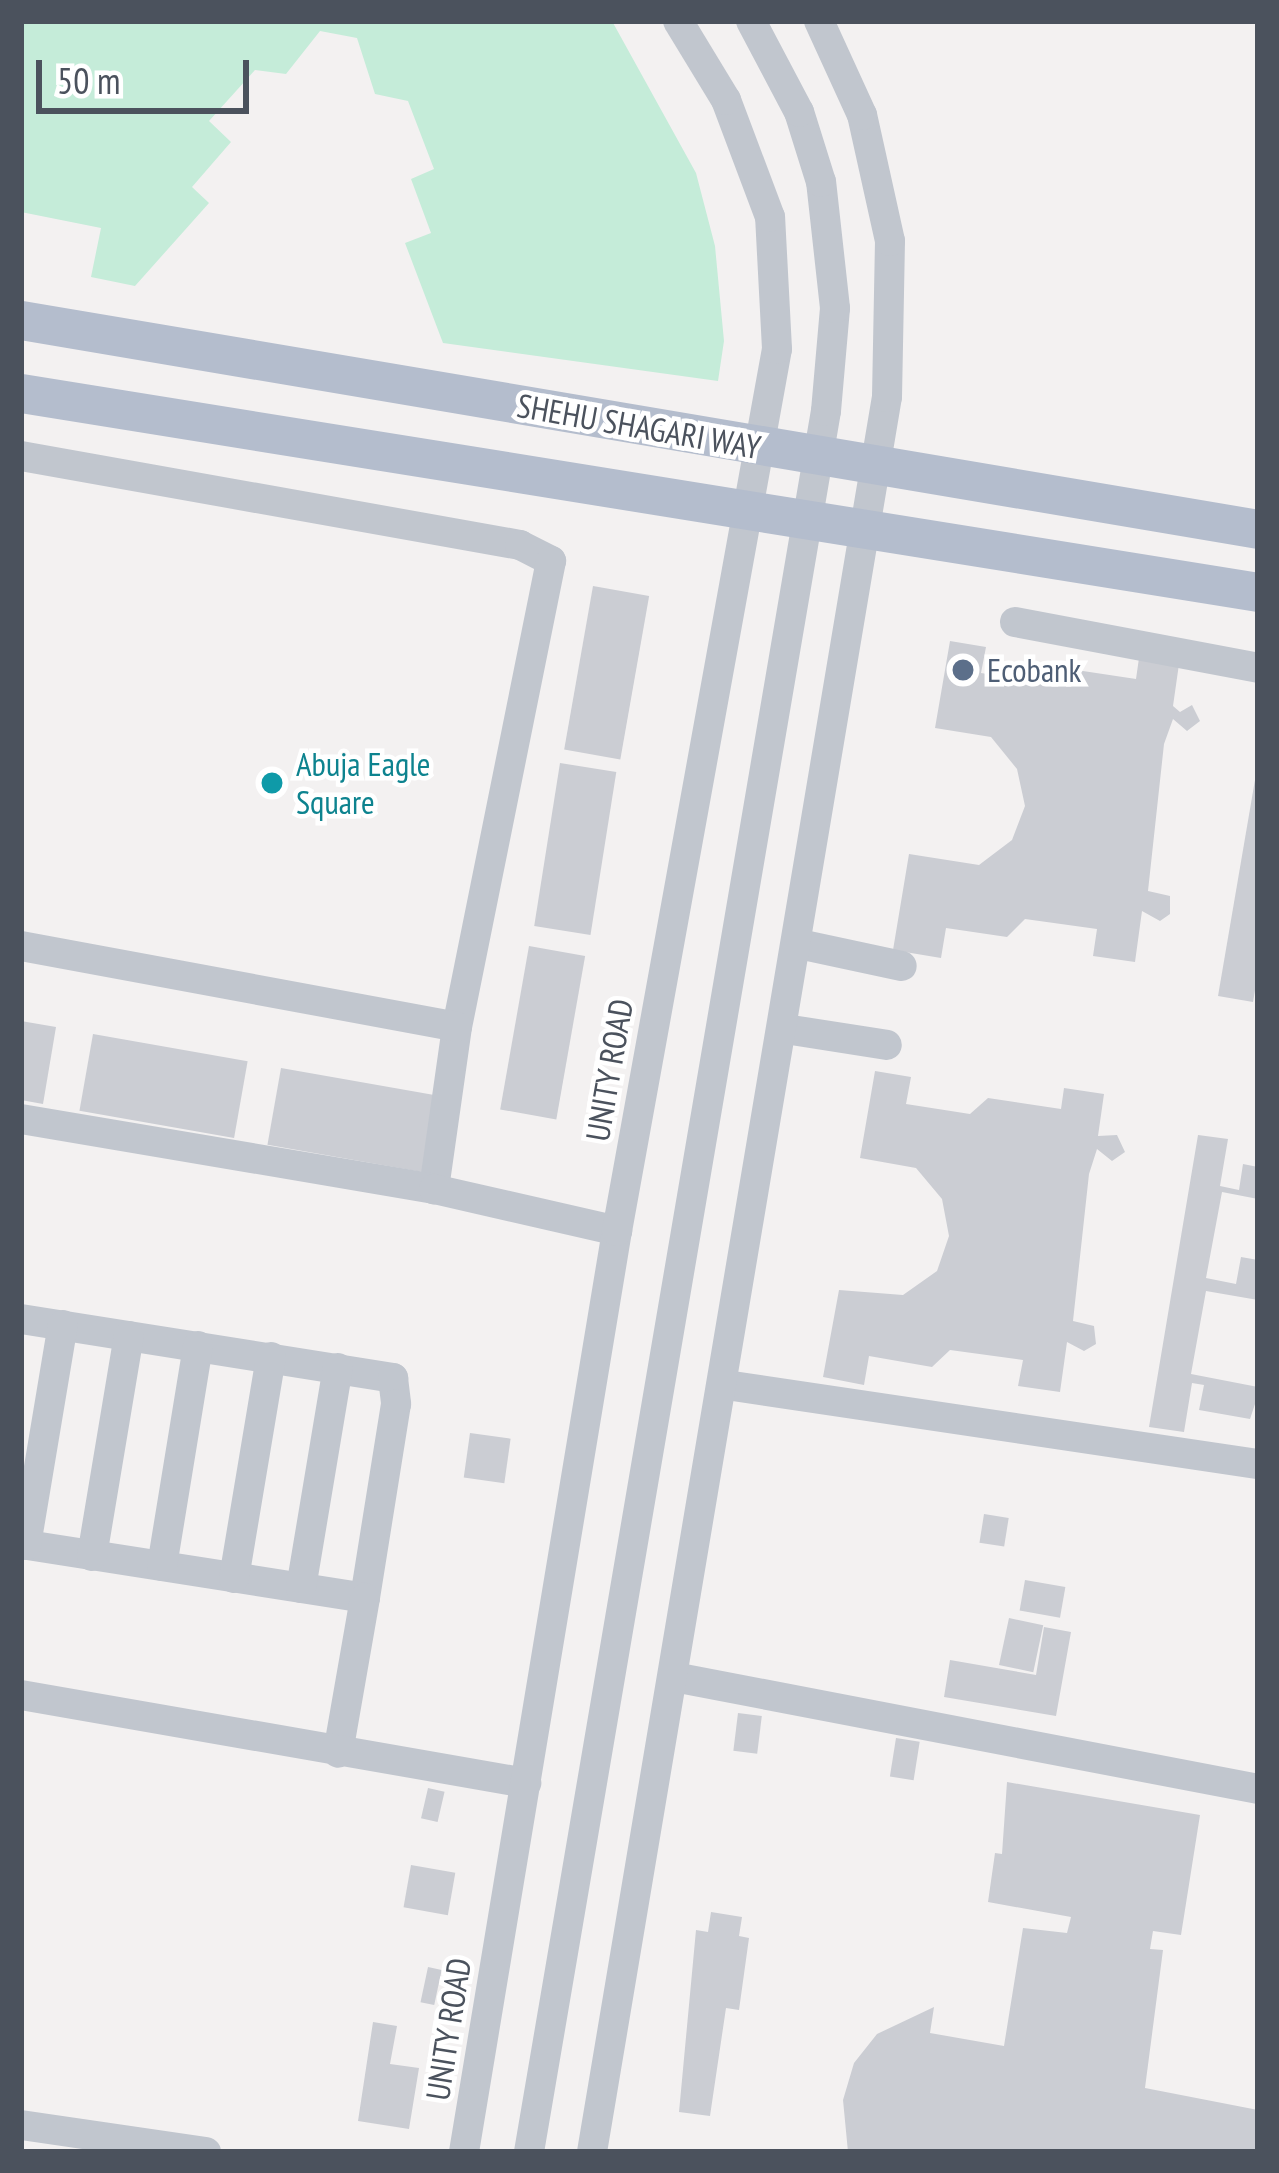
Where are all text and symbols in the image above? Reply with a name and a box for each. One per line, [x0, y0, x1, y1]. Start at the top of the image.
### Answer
scale bar [42, 36, 255, 110]
text: 50 m [57, 57, 120, 104]
street label: SHEHU SHAGARI WAY [514, 385, 764, 467]
place label: Ecobank [987, 650, 1081, 690]
marker: Ecobank [950, 657, 976, 683]
place label: Abuja Eagle Square [296, 744, 430, 822]
marker: Abuja Eagle Square [259, 770, 285, 796]
street label: UNITY ROAD [577, 996, 641, 1144]
street label: UNITY ROAD [417, 1955, 479, 2103]

